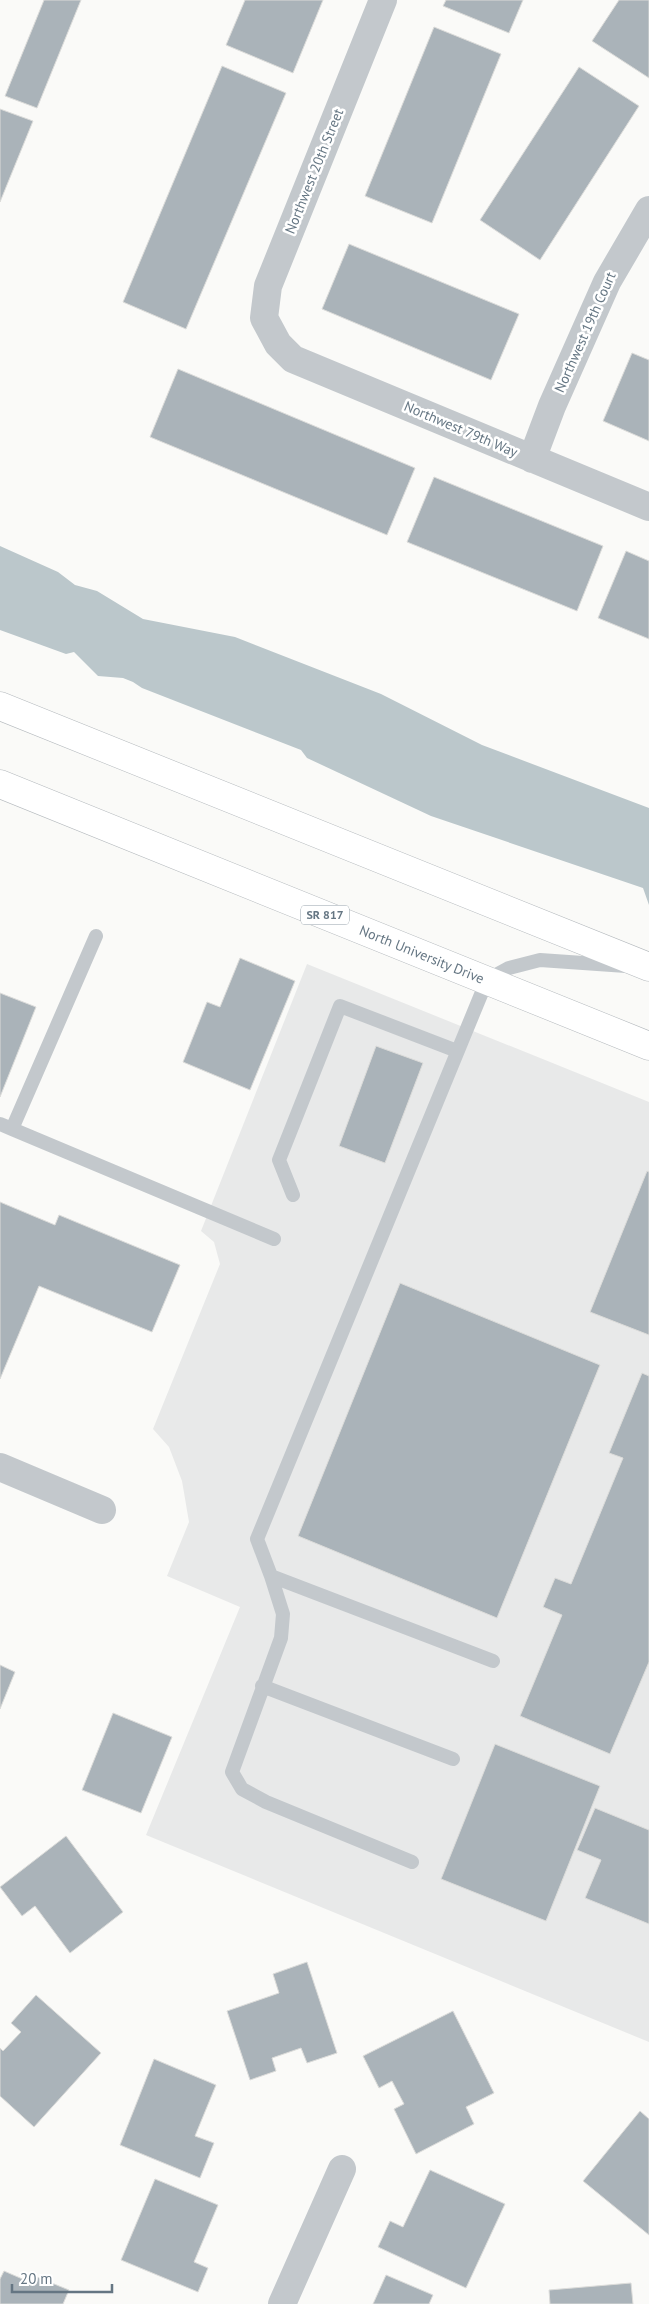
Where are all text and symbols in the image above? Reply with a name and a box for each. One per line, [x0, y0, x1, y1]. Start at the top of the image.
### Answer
street label: Northwest 20th Street [281, 106, 347, 236]
street label: Northwest 19th Court [550, 269, 620, 395]
street label: Northwest 79th Way [401, 397, 521, 461]
road number: SR 817 [301, 906, 349, 924]
street label: North University Drive [357, 921, 487, 988]
scale bar [12, 2262, 112, 2294]
text: 20 m [20, 2269, 53, 2288]

